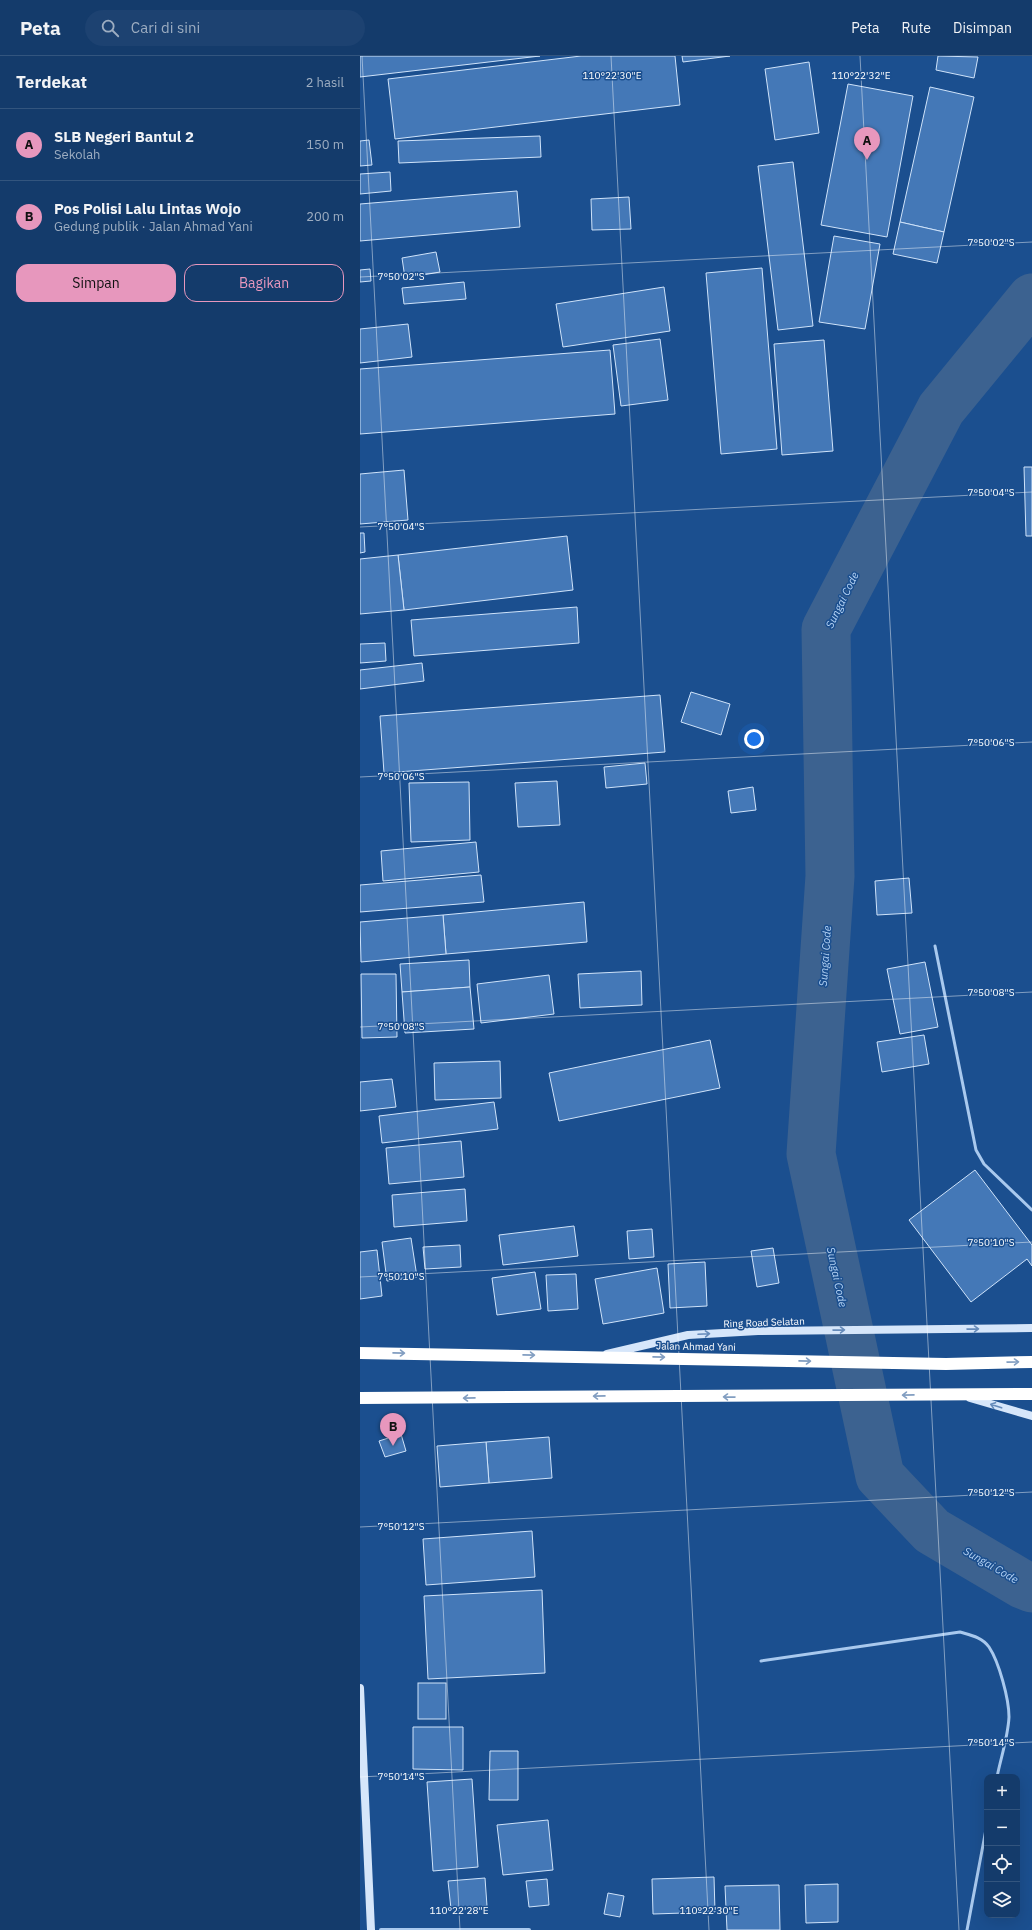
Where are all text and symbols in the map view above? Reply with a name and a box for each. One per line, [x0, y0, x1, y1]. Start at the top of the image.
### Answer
search box [85, 10, 365, 46]
text: Peta [20, 16, 61, 40]
icon: search [99, 17, 121, 39]
text: Cari di sini [131, 18, 200, 37]
text: Peta [851, 19, 880, 37]
text: Rute [902, 19, 931, 37]
text: Disimpan [953, 19, 1012, 37]
text: 110°22'30"E [582, 69, 642, 82]
text: 110°22'32"E [831, 69, 891, 82]
text: Terdekat [16, 71, 87, 93]
text: 2 hasil [306, 74, 344, 91]
text: SLB Negeri Bantul 2 [54, 127, 194, 146]
pin: A [854, 127, 880, 160]
text: A [25, 136, 33, 153]
text: 150 m [306, 136, 344, 153]
text: Sekolah [54, 146, 100, 163]
text: Pos Polisi Lalu Lintas Wojo [54, 199, 241, 218]
text: B [25, 208, 33, 225]
text: 200 m [306, 208, 344, 225]
text: Gedung publik · Jalan Ahmad Yani [54, 218, 253, 235]
text: 7°50'02"S [967, 236, 1015, 249]
button: Simpan [16, 264, 176, 302]
button: Bagikan [184, 264, 344, 302]
text: 7°50'02"S [377, 270, 425, 283]
text: 7°50'04"S [967, 486, 1015, 499]
text: 7°50'04"S [377, 520, 425, 533]
water label: Sungai Code [822, 569, 862, 630]
your location [744, 729, 764, 749]
text: 7°50'06"S [967, 736, 1015, 749]
text: 7°50'06"S [377, 770, 425, 783]
water label: Sungai Code [816, 925, 834, 987]
text: 7°50'08"S [967, 986, 1015, 999]
text: 7°50'08"S [377, 1020, 425, 1033]
text: 7°50'10"S [967, 1236, 1015, 1249]
water label: Sungai Code [824, 1246, 850, 1309]
text: 7°50'10"S [377, 1270, 425, 1283]
street label: Ring Road Selatan [723, 1315, 805, 1330]
one-way arrow [966, 1325, 979, 1333]
one-way arrow [832, 1326, 845, 1334]
one-way arrow [697, 1331, 710, 1338]
street label: Jalan Ahmad Yani [656, 1339, 736, 1354]
one-way arrow [392, 1349, 405, 1357]
one-way arrow [522, 1351, 535, 1359]
one-way arrow [652, 1354, 665, 1361]
one-way arrow [798, 1357, 811, 1364]
one-way arrow [1006, 1359, 1019, 1366]
one-way arrow [902, 1391, 915, 1399]
one-way arrow [593, 1392, 606, 1400]
one-way arrow [723, 1393, 736, 1401]
one-way arrow [463, 1394, 476, 1402]
one-way arrow [990, 1402, 1003, 1409]
pin: B [380, 1413, 406, 1446]
text: 7°50'12"S [967, 1486, 1015, 1499]
text: 7°50'12"S [377, 1520, 425, 1533]
water label: Sungai Code [961, 1544, 1021, 1586]
text: 7°50'14"S [967, 1736, 1015, 1749]
text: 7°50'14"S [377, 1770, 425, 1783]
map controls [984, 1774, 1020, 1918]
button: + [984, 1774, 1020, 1810]
button: − [984, 1810, 1020, 1846]
button: locate [984, 1846, 1020, 1882]
button: layers [984, 1882, 1020, 1918]
text: 110°22'28"E [429, 1904, 489, 1917]
text: 110°22'30"E [679, 1904, 739, 1917]

